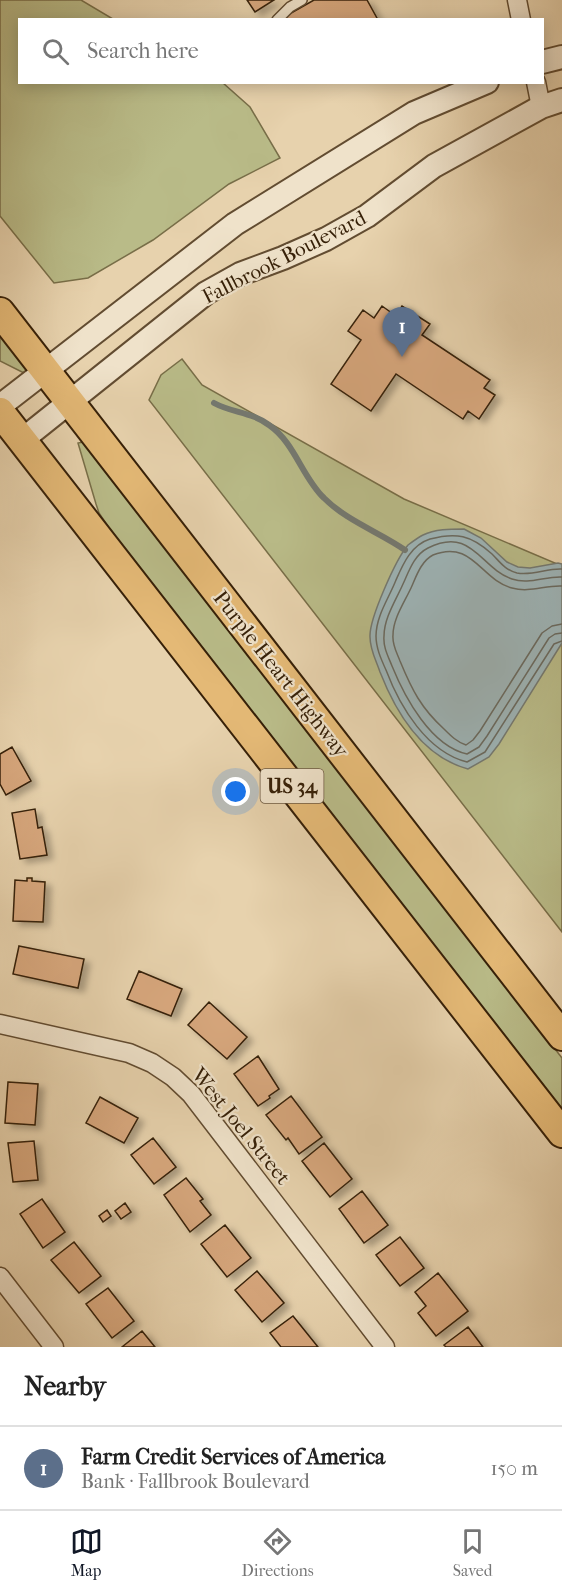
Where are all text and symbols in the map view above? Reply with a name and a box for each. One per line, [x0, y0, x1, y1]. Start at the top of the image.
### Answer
search box [18, 18, 544, 84]
icon: search [39, 35, 72, 68]
text: Search here [87, 38, 199, 64]
street label: Fallbrook Boulevard [198, 205, 370, 309]
pin: 1 [382, 308, 422, 357]
street label: Purple Heart Highway [209, 586, 354, 763]
road number: US 34 [260, 769, 324, 803]
your location [221, 777, 250, 806]
street label: West Joel Street [186, 1062, 296, 1190]
text: Nearby [24, 1371, 106, 1402]
text: Farm Credit Services of America [81, 1444, 385, 1470]
text: 1 [40, 1457, 47, 1480]
text: 150 m [490, 1457, 538, 1480]
text: Bank · Fallbrook Boulevard [81, 1470, 310, 1493]
tab: Map [70, 1525, 103, 1580]
tab: Directions [242, 1525, 314, 1580]
tab: Saved [453, 1525, 492, 1580]

